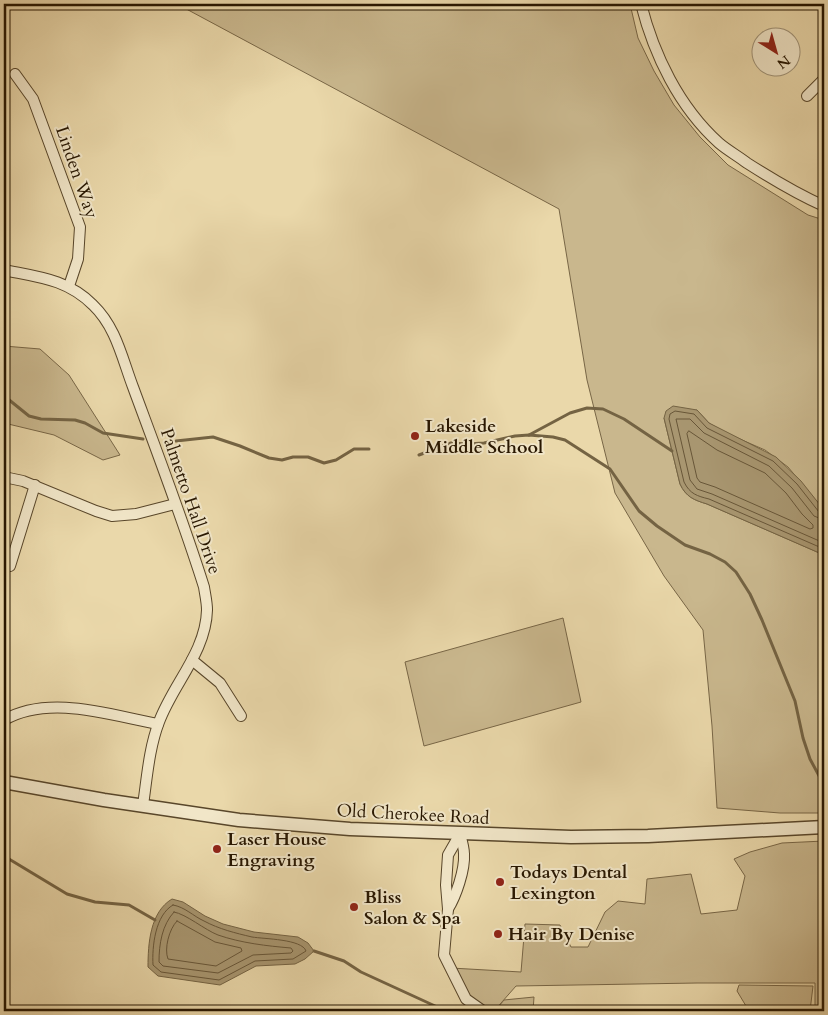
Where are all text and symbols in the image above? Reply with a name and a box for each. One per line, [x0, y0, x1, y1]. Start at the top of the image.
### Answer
north arrow [750, 28, 800, 78]
text: N [773, 51, 794, 73]
street label: Linden Way [49, 123, 104, 222]
place label: Lakeside Middle School [425, 414, 543, 460]
street label: Palmetto Hall Drive [154, 425, 227, 577]
marker: Lakeside Middle School [409, 430, 421, 442]
street label: Old Cherokee Road [336, 798, 490, 831]
place label: Laser House Engraving [227, 827, 327, 873]
marker: Laser House Engraving [211, 843, 223, 855]
place label: Todays Dental Lexington [510, 860, 627, 906]
marker: Todays Dental Lexington [494, 876, 506, 888]
place label: Bliss Salon & Spa [364, 885, 461, 931]
marker: Bliss Salon & Spa [348, 901, 360, 913]
place label: Hair By Denise [508, 922, 635, 947]
marker: Hair By Denise [492, 928, 504, 940]

